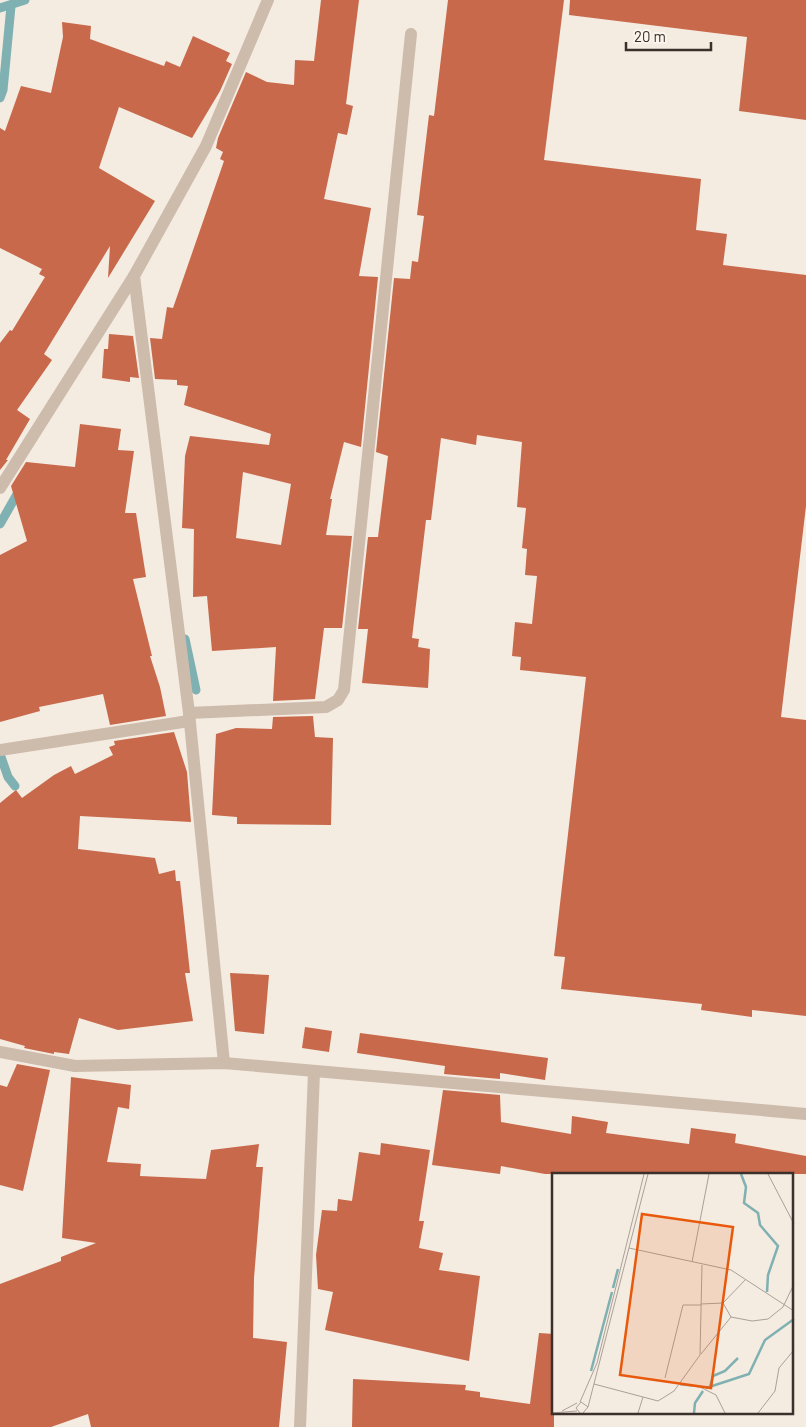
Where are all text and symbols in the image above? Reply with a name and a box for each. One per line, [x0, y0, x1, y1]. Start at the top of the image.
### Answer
scale bar [626, 20, 711, 52]
text: 20 m [634, 27, 666, 45]
inset map [552, 1173, 794, 1414]

